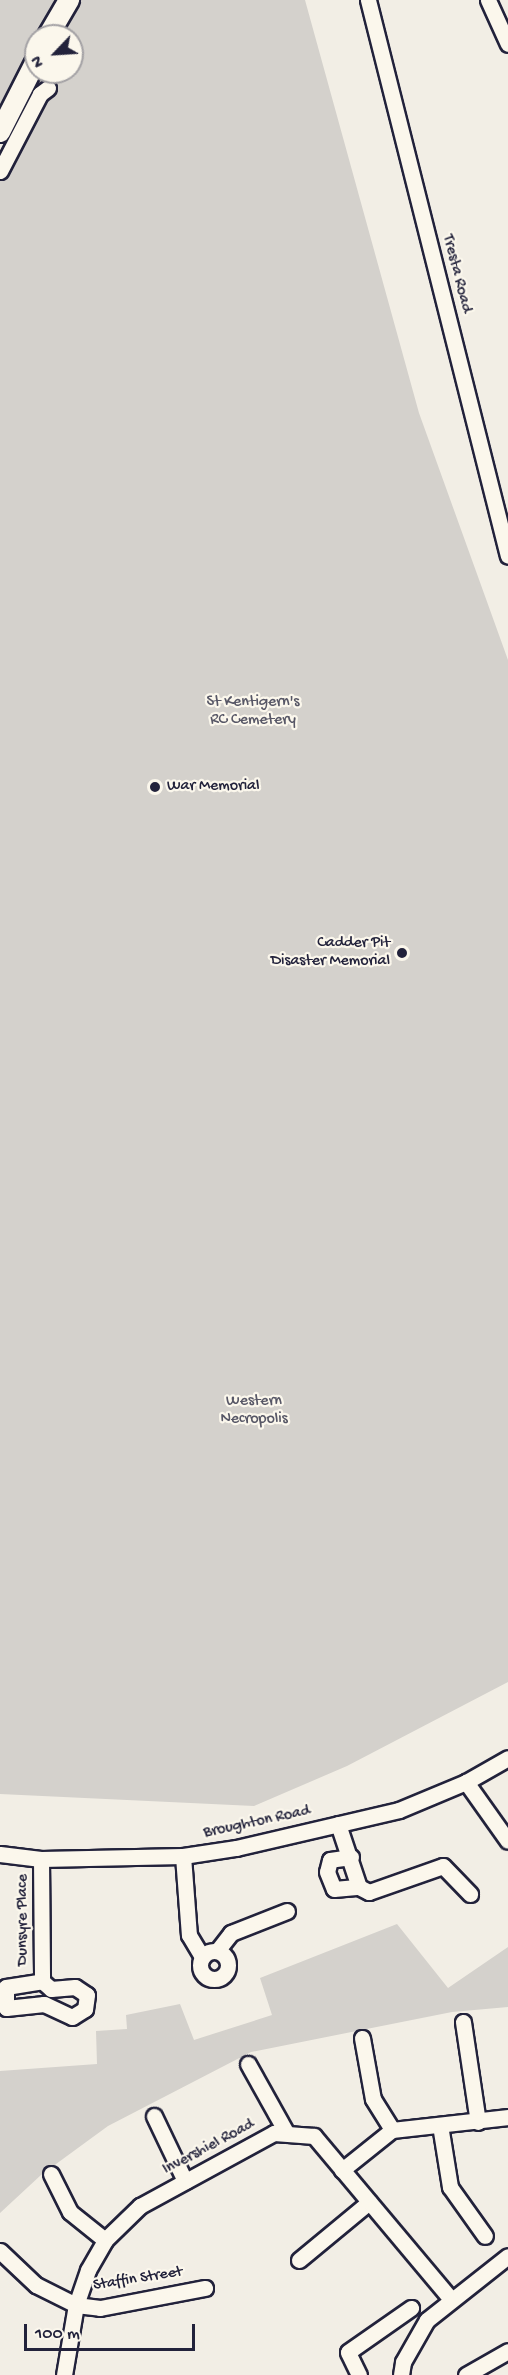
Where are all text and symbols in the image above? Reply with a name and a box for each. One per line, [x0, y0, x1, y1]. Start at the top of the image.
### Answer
north arrow [24, 24, 84, 84]
text: N [28, 52, 50, 70]
street label: Tresta Road [437, 233, 475, 315]
park label: St Kentigern's RC Cemetery [207, 693, 299, 731]
place label: War Memorial [167, 777, 260, 797]
marker: War Memorial [148, 780, 162, 794]
place label: Cadder Pit Disaster Memorial [271, 934, 390, 972]
marker: Cadder Pit Disaster Memorial [395, 946, 409, 960]
park label: Western Necropolis [220, 1392, 288, 1430]
street label: Broughton Road [202, 1802, 312, 1844]
street label: Dunsyre Place [14, 1874, 34, 1966]
street label: Invershiel Road [160, 2116, 258, 2180]
street label: Staffin Street [92, 2263, 184, 2297]
scale bar [27, 2312, 198, 2350]
text: 100 m [35, 2324, 80, 2345]

